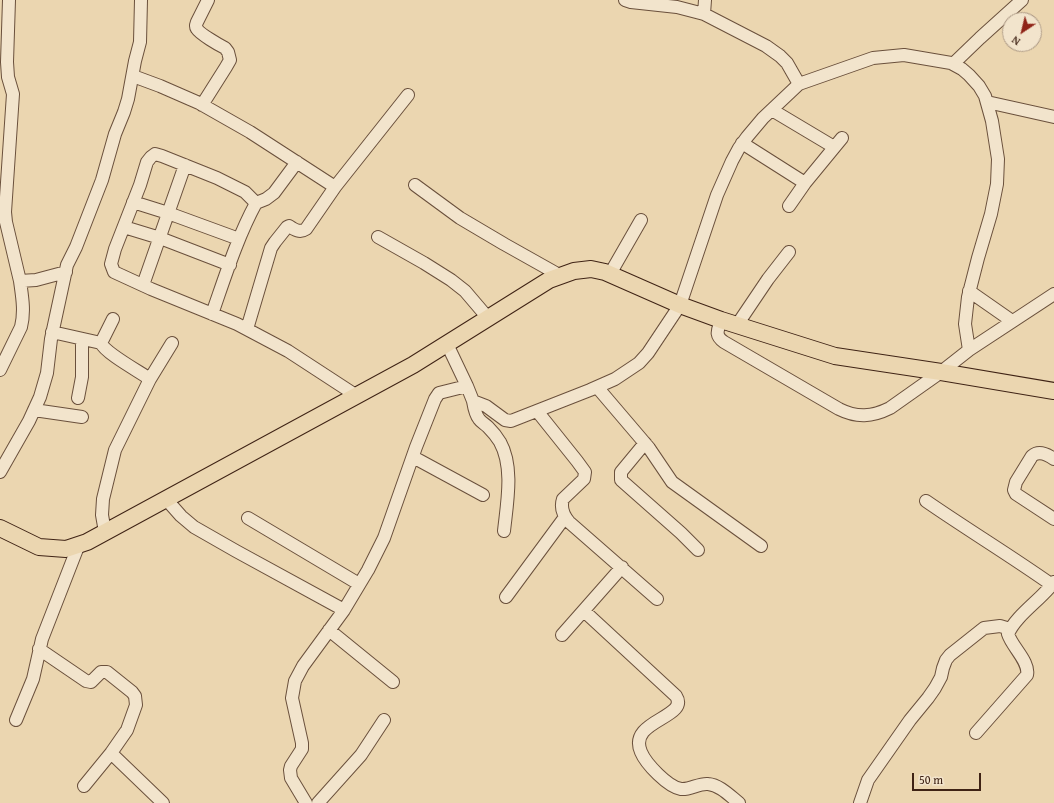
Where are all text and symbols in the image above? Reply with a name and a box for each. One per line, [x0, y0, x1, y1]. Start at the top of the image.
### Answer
north arrow [1002, 12, 1042, 52]
text: N [1008, 32, 1023, 50]
scale bar [914, 765, 983, 791]
text: 50 m [919, 771, 943, 788]

